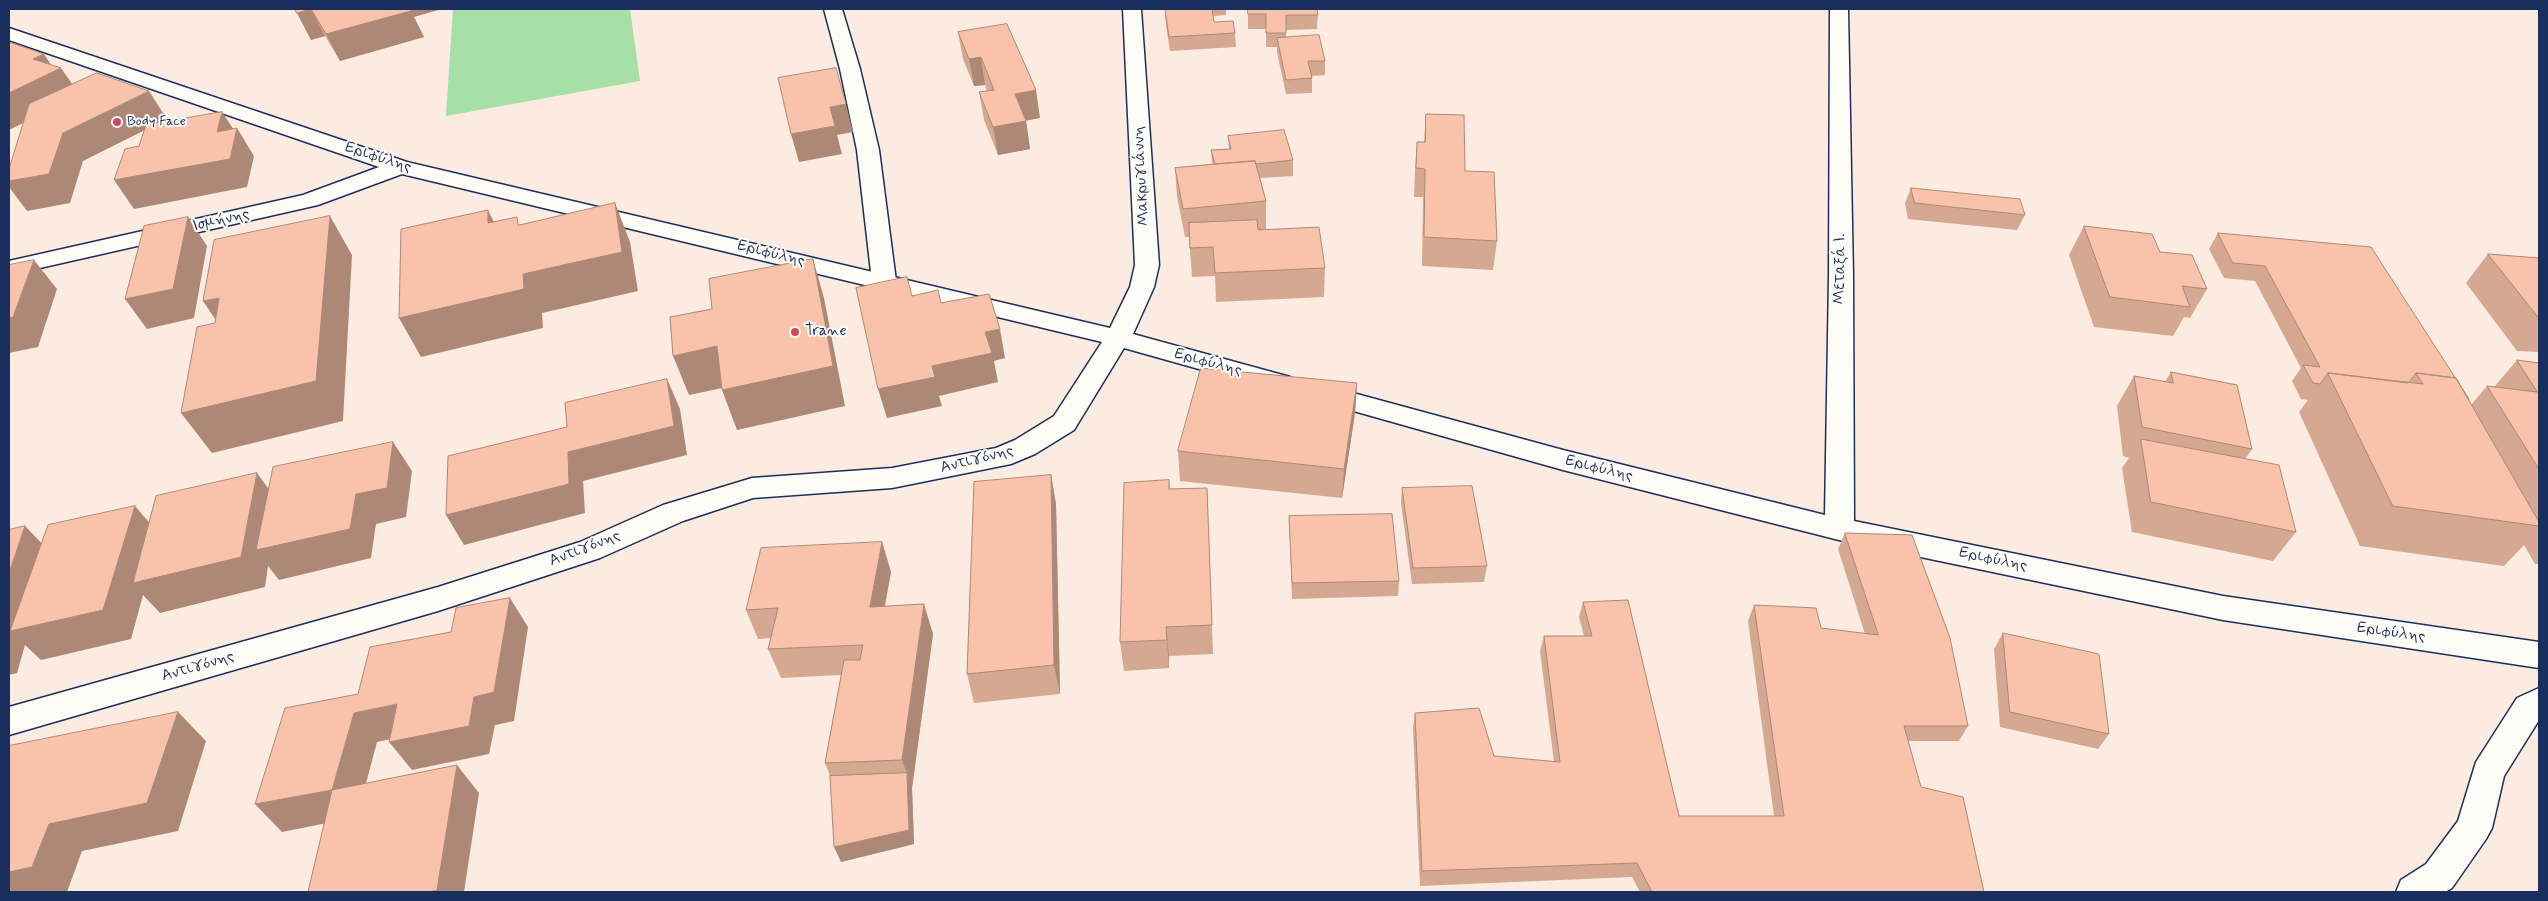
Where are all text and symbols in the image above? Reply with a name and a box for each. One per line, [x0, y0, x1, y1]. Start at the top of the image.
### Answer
place label: Body Face [127, 114, 186, 130]
marker: Body Face [111, 116, 123, 128]
street label: Μακρυγιάννη [1130, 126, 1154, 226]
street label: Εριφύλης [342, 138, 414, 178]
street label: Ισμήνης [191, 205, 251, 237]
street label: Μεταξά Ι. [1831, 233, 1851, 305]
street label: Εριφύλης [735, 236, 807, 272]
place label: Trane [805, 322, 847, 342]
marker: Trane [789, 326, 801, 338]
street label: Εριφύλης [1172, 345, 1244, 381]
street label: Αντιγόνης [938, 442, 1016, 478]
street label: Εριφύλης [1563, 451, 1635, 487]
street label: Αντιγόνης [547, 527, 623, 571]
street label: Εριφύλης [1957, 543, 2029, 577]
street label: Εριφύλης [2356, 619, 2426, 647]
street label: Αντιγόνης [159, 647, 237, 687]

